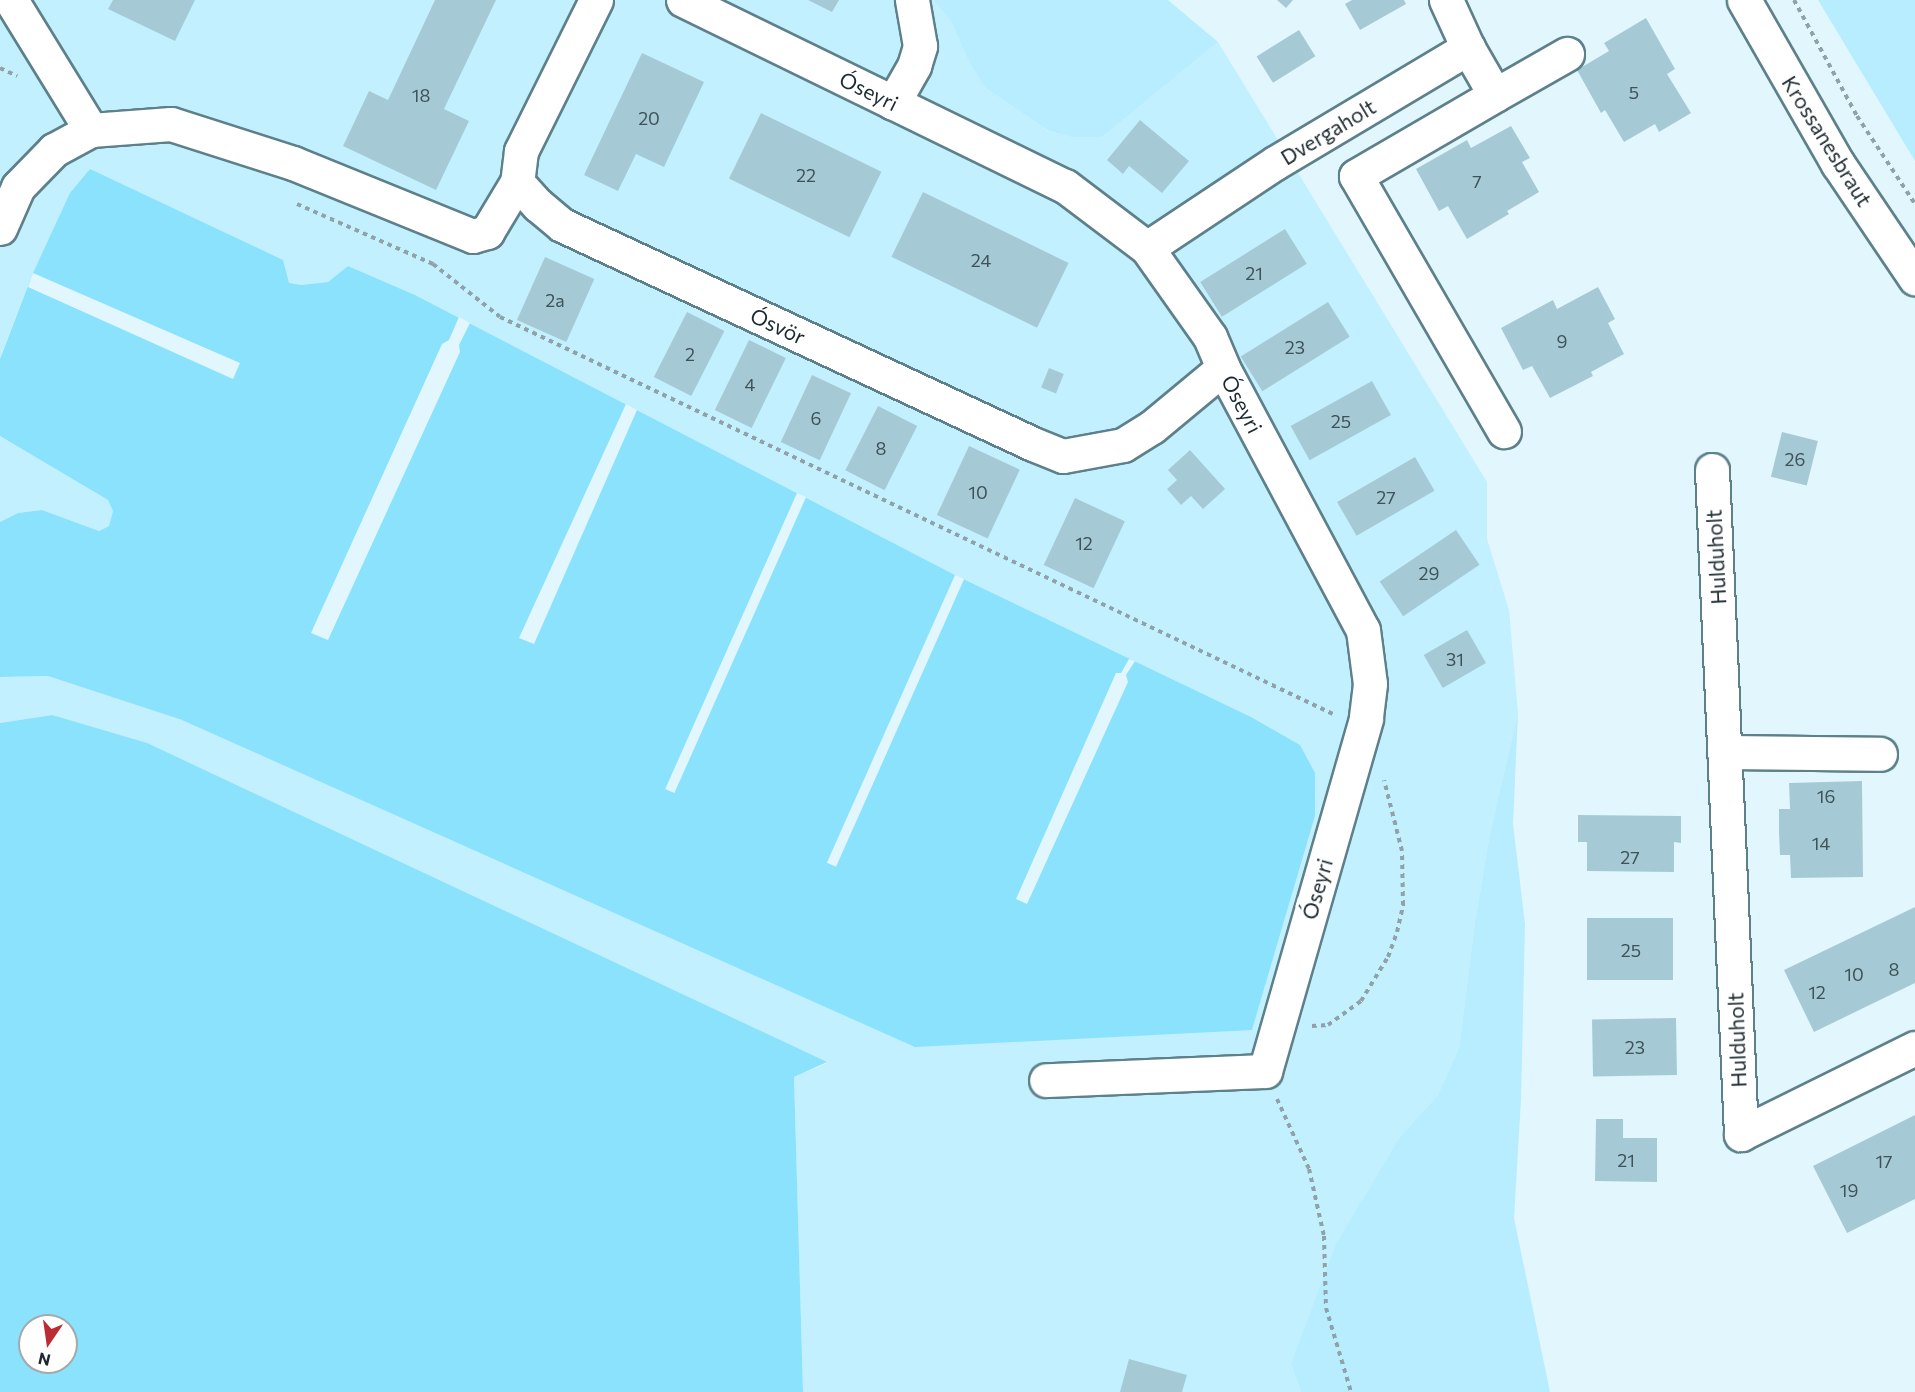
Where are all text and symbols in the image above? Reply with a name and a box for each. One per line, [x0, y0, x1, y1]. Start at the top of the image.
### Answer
street label: Óseyri [836, 66, 902, 116]
street label: Krossanesbraut [1777, 71, 1877, 211]
house number: 5 [1629, 81, 1639, 103]
house number: 18 [412, 84, 430, 106]
street label: Dvergaholt [1276, 94, 1380, 170]
house number: 20 [638, 107, 660, 129]
house number: 22 [796, 164, 816, 186]
house number: 7 [1472, 170, 1482, 192]
house number: 24 [971, 249, 991, 271]
house number: 21 [1245, 262, 1263, 284]
house number: 2a [545, 289, 565, 311]
street label: Ósvör [746, 302, 810, 350]
house number: 9 [1557, 330, 1567, 352]
house number: 23 [1285, 336, 1305, 358]
house number: 2 [685, 343, 695, 365]
street label: Óseyri [1216, 371, 1268, 437]
house number: 4 [745, 373, 755, 395]
house number: 6 [811, 407, 821, 429]
house number: 25 [1331, 410, 1351, 432]
house number: 8 [876, 437, 886, 459]
house number: 26 [1785, 448, 1805, 470]
house number: 10 [968, 481, 988, 503]
house number: 27 [1376, 486, 1396, 508]
street label: Hulduholt [1701, 509, 1731, 605]
house number: 12 [1075, 532, 1093, 554]
house number: 29 [1419, 562, 1439, 584]
house number: 31 [1446, 648, 1464, 670]
house number: 16 [1817, 785, 1835, 807]
house number: 14 [1812, 832, 1830, 854]
house number: 27 [1620, 846, 1640, 868]
street label: Óseyri [1296, 856, 1338, 922]
house number: 25 [1621, 939, 1641, 961]
house number: 8 [1889, 958, 1899, 980]
house number: 10 [1844, 963, 1864, 985]
house number: 12 [1808, 981, 1826, 1003]
street label: Hulduholt [1723, 992, 1751, 1088]
house number: 23 [1625, 1036, 1645, 1058]
house number: 21 [1617, 1149, 1635, 1171]
house number: 17 [1875, 1150, 1893, 1172]
house number: 19 [1840, 1179, 1858, 1201]
north arrow [18, 1314, 78, 1374]
text: N [36, 1349, 52, 1371]

